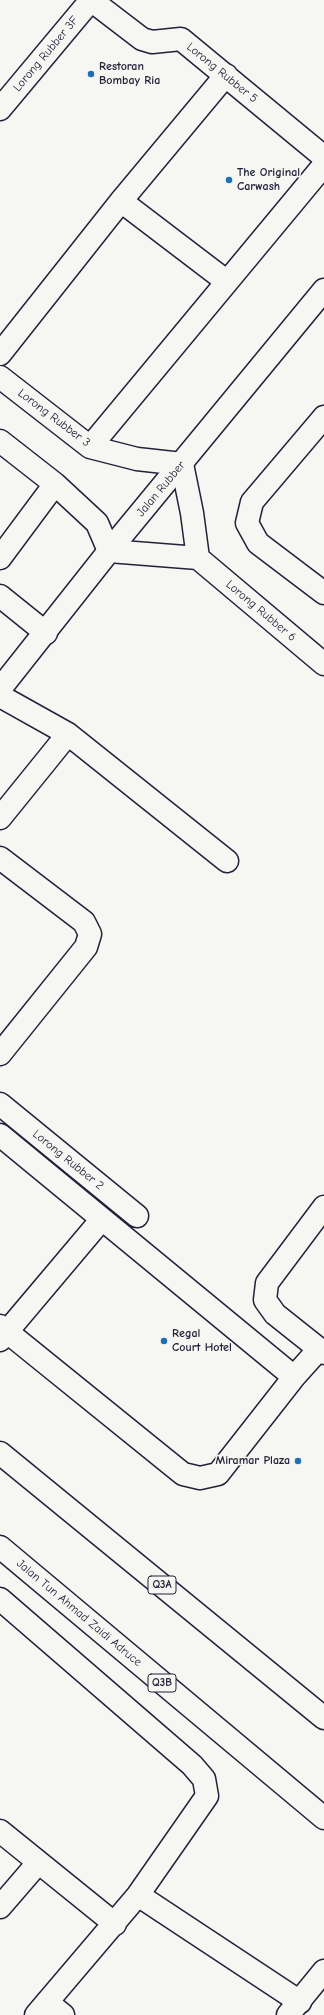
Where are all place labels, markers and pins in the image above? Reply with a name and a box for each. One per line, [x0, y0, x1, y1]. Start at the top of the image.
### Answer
place label: Restoran Bombay Ria [99, 60, 160, 88]
marker: Restoran Bombay Ria [86, 69, 96, 79]
place label: The Original Carwash [237, 166, 300, 194]
marker: The Original Carwash [224, 175, 234, 185]
place label: Regal Court Hotel [172, 1327, 232, 1355]
marker: Regal Court Hotel [159, 1336, 169, 1346]
place label: Miramar Plaza [215, 1454, 290, 1468]
marker: Miramar Plaza [293, 1456, 303, 1466]

